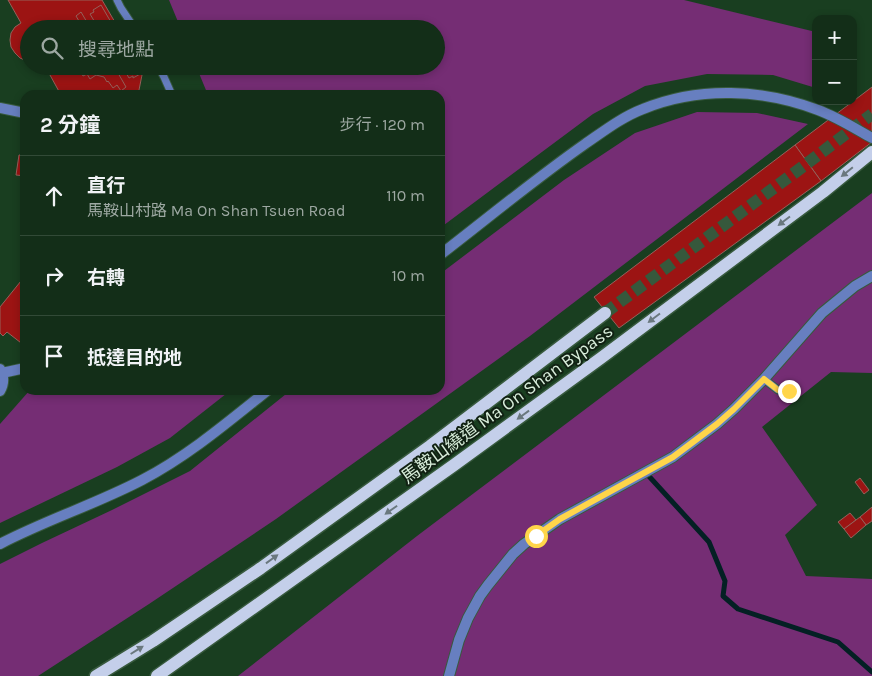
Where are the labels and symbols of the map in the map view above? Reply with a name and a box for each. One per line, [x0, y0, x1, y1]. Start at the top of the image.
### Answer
one-way arrow [841, 166, 854, 177]
one-way arrow [777, 216, 791, 226]
one-way arrow [647, 313, 661, 323]
street label: 馬鞍山繞道 Ma On Shan Bypass [397, 320, 617, 488]
route end [778, 380, 801, 403]
one-way arrow [516, 410, 530, 420]
one-way arrow [384, 505, 398, 515]
route start [525, 525, 548, 548]
one-way arrow [265, 554, 278, 565]
one-way arrow [131, 646, 144, 655]

